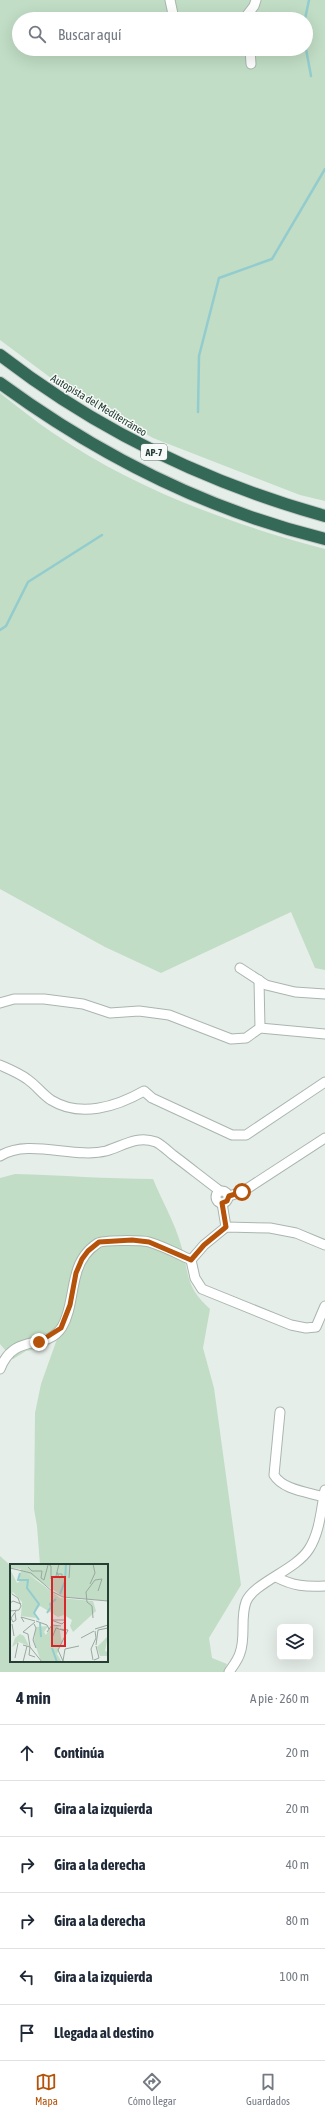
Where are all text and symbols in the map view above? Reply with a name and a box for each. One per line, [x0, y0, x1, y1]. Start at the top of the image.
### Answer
search box [12, 12, 313, 56]
icon: search [26, 23, 48, 45]
text: Buscar aquí [58, 26, 121, 43]
street label: Autopista del Mediterráneo [49, 372, 149, 438]
road number: AP-7 [141, 444, 167, 460]
route start [233, 1183, 251, 1201]
route end [30, 1333, 48, 1351]
inset map [10, 1564, 108, 1662]
map controls [277, 1624, 313, 1660]
button: layers [277, 1624, 313, 1660]
text: 4 min [16, 1688, 51, 1708]
text: A pie · 260 m [250, 1691, 309, 1706]
icon: ahead [16, 1742, 38, 1764]
text: Continúa [54, 1744, 104, 1761]
text: 20 m [286, 1745, 309, 1760]
icon: left [16, 1798, 38, 1820]
text: Gira a la izquierda [54, 1800, 152, 1817]
text: 20 m [286, 1801, 309, 1816]
icon: right [16, 1854, 38, 1876]
text: Gira a la derecha [54, 1856, 145, 1873]
text: 40 m [286, 1857, 309, 1872]
icon: right [16, 1910, 38, 1932]
text: Gira a la derecha [54, 1912, 145, 1929]
text: 80 m [286, 1913, 309, 1928]
icon: left [16, 1966, 38, 1988]
text: Gira a la izquierda [54, 1968, 152, 1985]
text: 100 m [280, 1969, 309, 1984]
icon: arrive [16, 2022, 38, 2044]
text: Llegada al destino [54, 2024, 154, 2041]
tab: Mapa [35, 2071, 58, 2107]
tab: Cómo llegar [128, 2071, 176, 2107]
tab: Guardados [246, 2071, 290, 2107]

